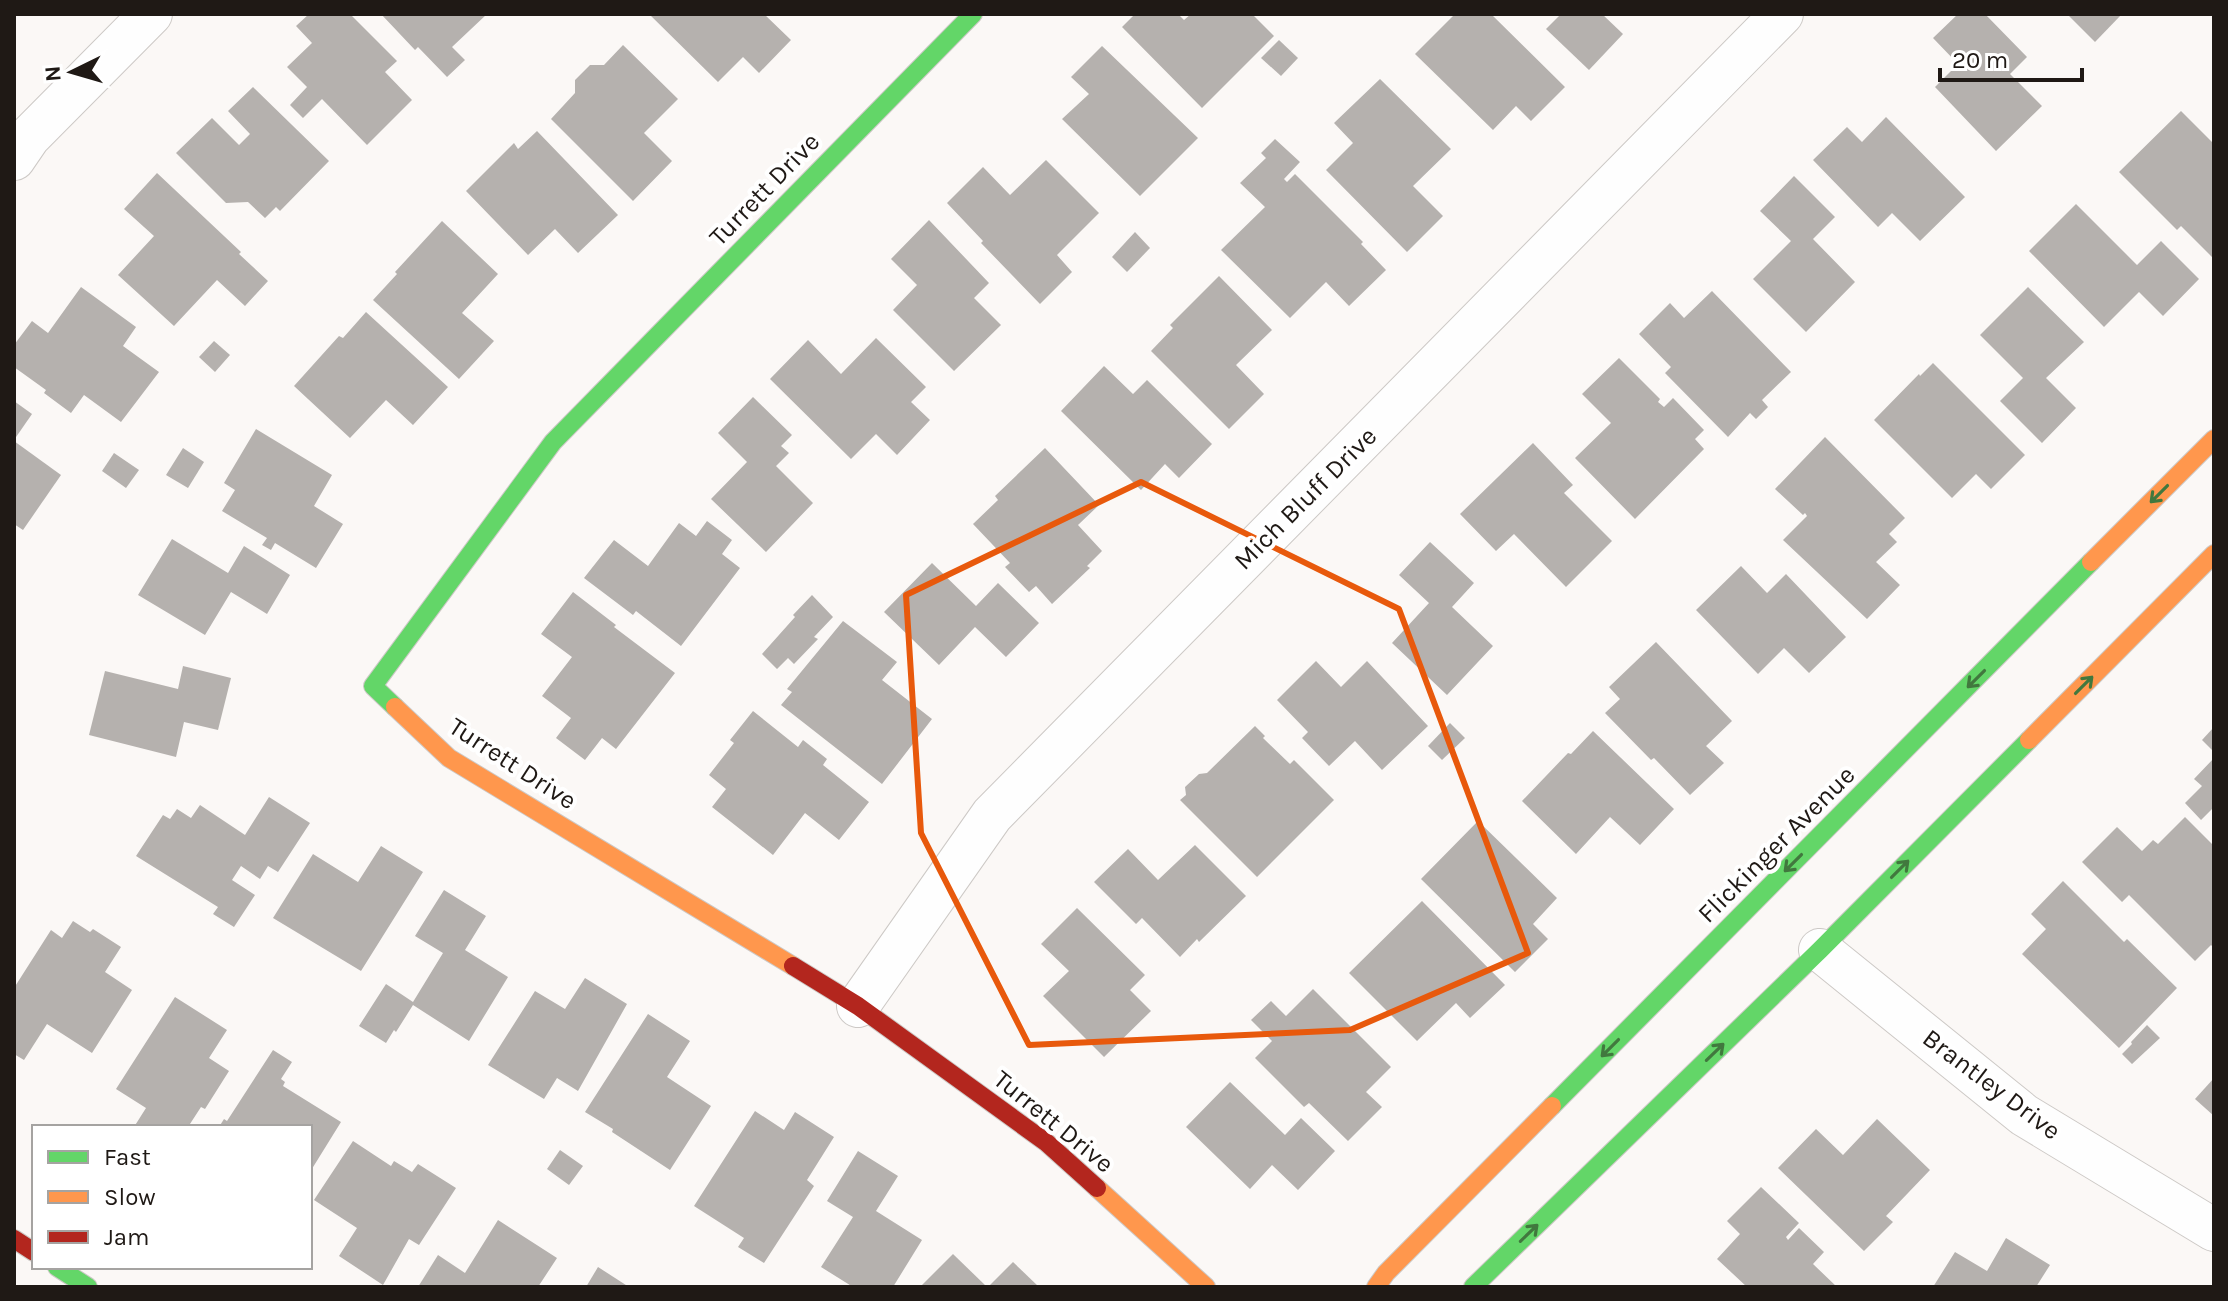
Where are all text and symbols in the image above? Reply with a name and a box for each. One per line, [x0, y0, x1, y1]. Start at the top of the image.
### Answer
north arrow [32, 32, 112, 112]
scale bar [1940, 32, 2082, 82]
text: 20 m [1952, 46, 2008, 74]
text: N [39, 65, 67, 83]
street label: Turrett Drive [703, 126, 826, 252]
street label: Mich Bluff Drive [1228, 421, 1383, 576]
one-way arrow [2150, 484, 2169, 503]
one-way arrow [1967, 669, 1986, 688]
one-way arrow [2074, 676, 2093, 695]
street label: Turrett Drive [443, 711, 582, 816]
street label: Flickinger Avenue [1691, 759, 1861, 929]
one-way arrow [1783, 854, 1803, 873]
one-way arrow [1891, 859, 1910, 879]
street label: Brantley Drive [1916, 1022, 2067, 1146]
one-way arrow [1600, 1038, 1619, 1058]
one-way arrow [1705, 1042, 1725, 1061]
street label: Turrett Drive [987, 1064, 1120, 1179]
legend [32, 1125, 312, 1269]
text: Fast [104, 1143, 151, 1171]
text: Slow [104, 1183, 156, 1211]
text: Jam [104, 1223, 149, 1251]
one-way arrow [1519, 1223, 1539, 1242]

